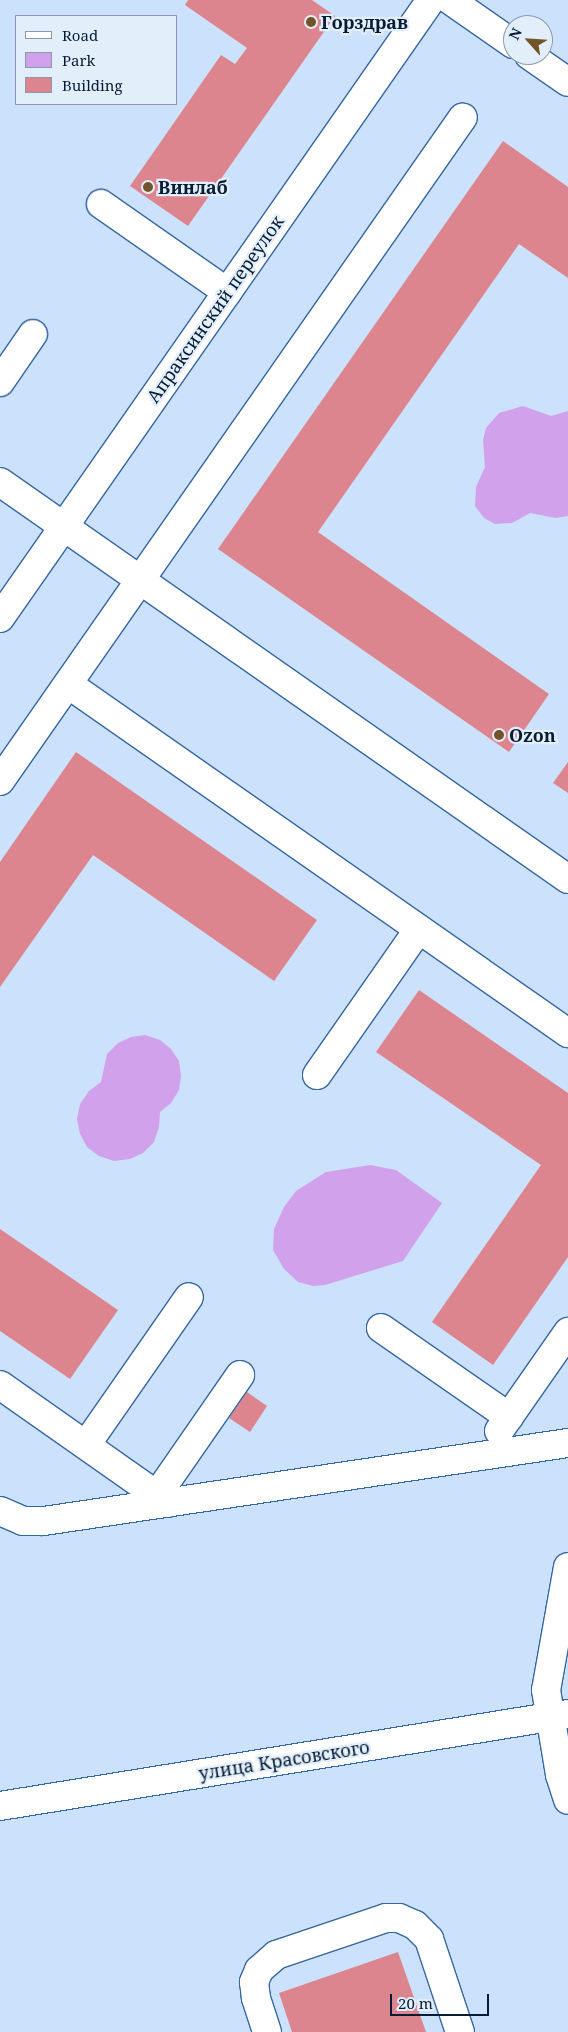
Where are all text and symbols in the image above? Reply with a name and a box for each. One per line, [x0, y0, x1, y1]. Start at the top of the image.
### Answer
place label: Горздрав [321, 11, 408, 33]
legend [15, 15, 178, 105]
north arrow [503, 15, 553, 65]
marker: Горздрав [305, 16, 317, 28]
text: Road [62, 25, 98, 45]
text: N [504, 25, 526, 43]
text: Park [62, 50, 95, 70]
text: Building [62, 75, 123, 95]
place label: Винлаб [158, 176, 228, 198]
marker: Винлаб [142, 181, 154, 193]
street label: Апраксинский переулок [142, 211, 288, 407]
place label: Ozon [509, 724, 556, 746]
marker: Ozon [493, 729, 505, 741]
street label: улица Красовского [197, 1736, 371, 1784]
scale bar [393, 1984, 492, 2016]
text: 20 m [398, 1993, 433, 2013]

